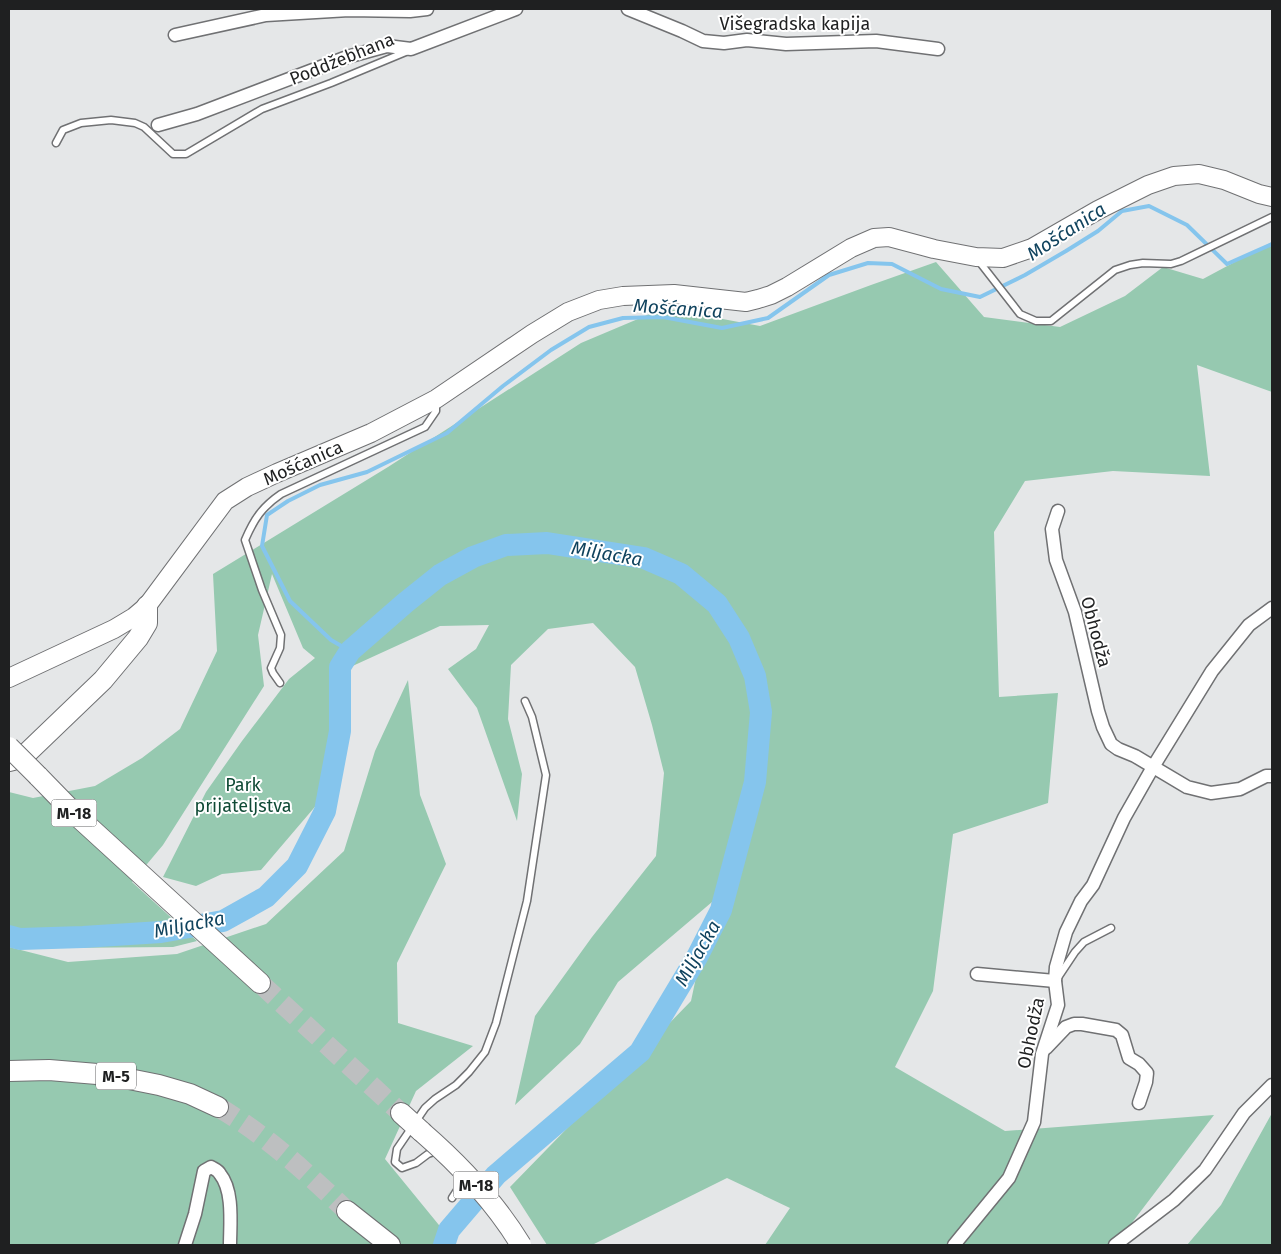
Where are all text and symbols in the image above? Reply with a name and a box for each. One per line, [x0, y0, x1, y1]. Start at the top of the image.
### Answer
street label: Višegradska kapija [720, 13, 870, 35]
street label: Poddžebhana [286, 28, 398, 90]
water label: Mošćanica [1022, 197, 1110, 265]
water label: Mošćanica [633, 294, 723, 323]
street label: Mošćanica [260, 436, 346, 490]
water label: Miljacka [570, 536, 644, 571]
street label: Obhodža [1076, 594, 1116, 670]
park label: Park prijateljstva [194, 774, 292, 817]
road number: M-18 [52, 800, 96, 826]
water label: Miljacka [152, 906, 226, 943]
water label: Miljacka [670, 916, 725, 990]
street label: Obhodža [1013, 995, 1049, 1071]
road number: M-5 [96, 1062, 136, 1090]
road number: M-18 [454, 1172, 498, 1198]

